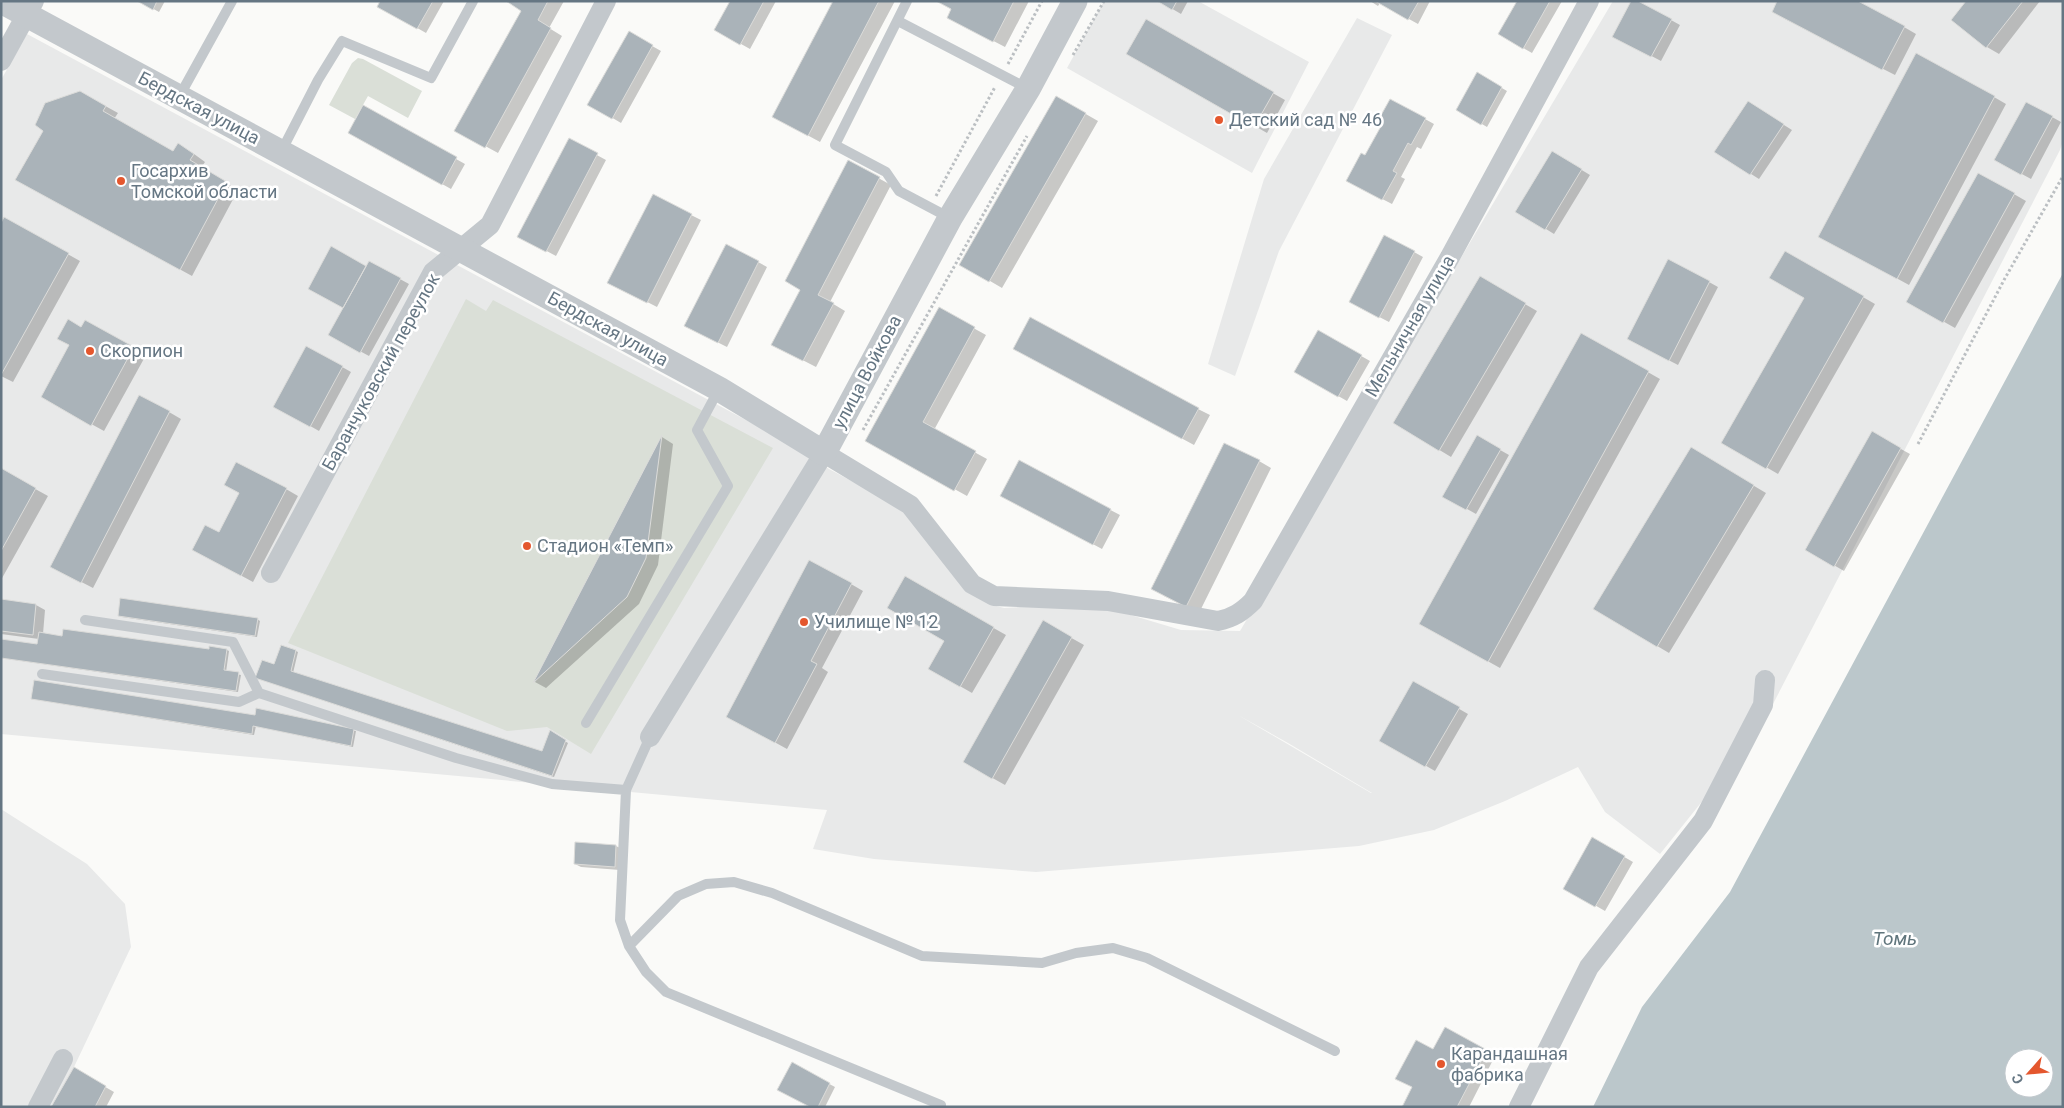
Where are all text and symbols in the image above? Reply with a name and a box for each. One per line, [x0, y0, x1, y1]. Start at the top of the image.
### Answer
street label: Бердская улица [135, 67, 264, 148]
place label: Детский сад № 46 [1229, 109, 1382, 130]
marker: Детский сад № 46 [1213, 114, 1225, 126]
place label: Госархив Томской области [131, 160, 277, 202]
marker: Госархив Томской области [115, 175, 127, 187]
street label: Мельничная улица [1360, 251, 1459, 400]
street label: Баранчуковский переулок [318, 269, 444, 474]
street label: Бердская улица [544, 287, 672, 370]
street label: улица Войкова [828, 311, 905, 432]
place label: Скорпион [100, 340, 183, 361]
marker: Скорпион [84, 345, 96, 357]
place label: Стадион «Темп» [537, 535, 673, 556]
marker: Стадион «Темп» [521, 540, 533, 552]
place label: Училище № 12 [814, 611, 938, 632]
marker: Училище № 12 [798, 616, 810, 628]
water label: Томь [1873, 927, 1917, 950]
place label: Карандашная фабрика [1451, 1043, 1568, 1085]
north arrow [2004, 1048, 2054, 1098]
marker: Карандашная фабрика [1435, 1058, 1447, 1070]
text: С [2008, 1071, 2027, 1087]

